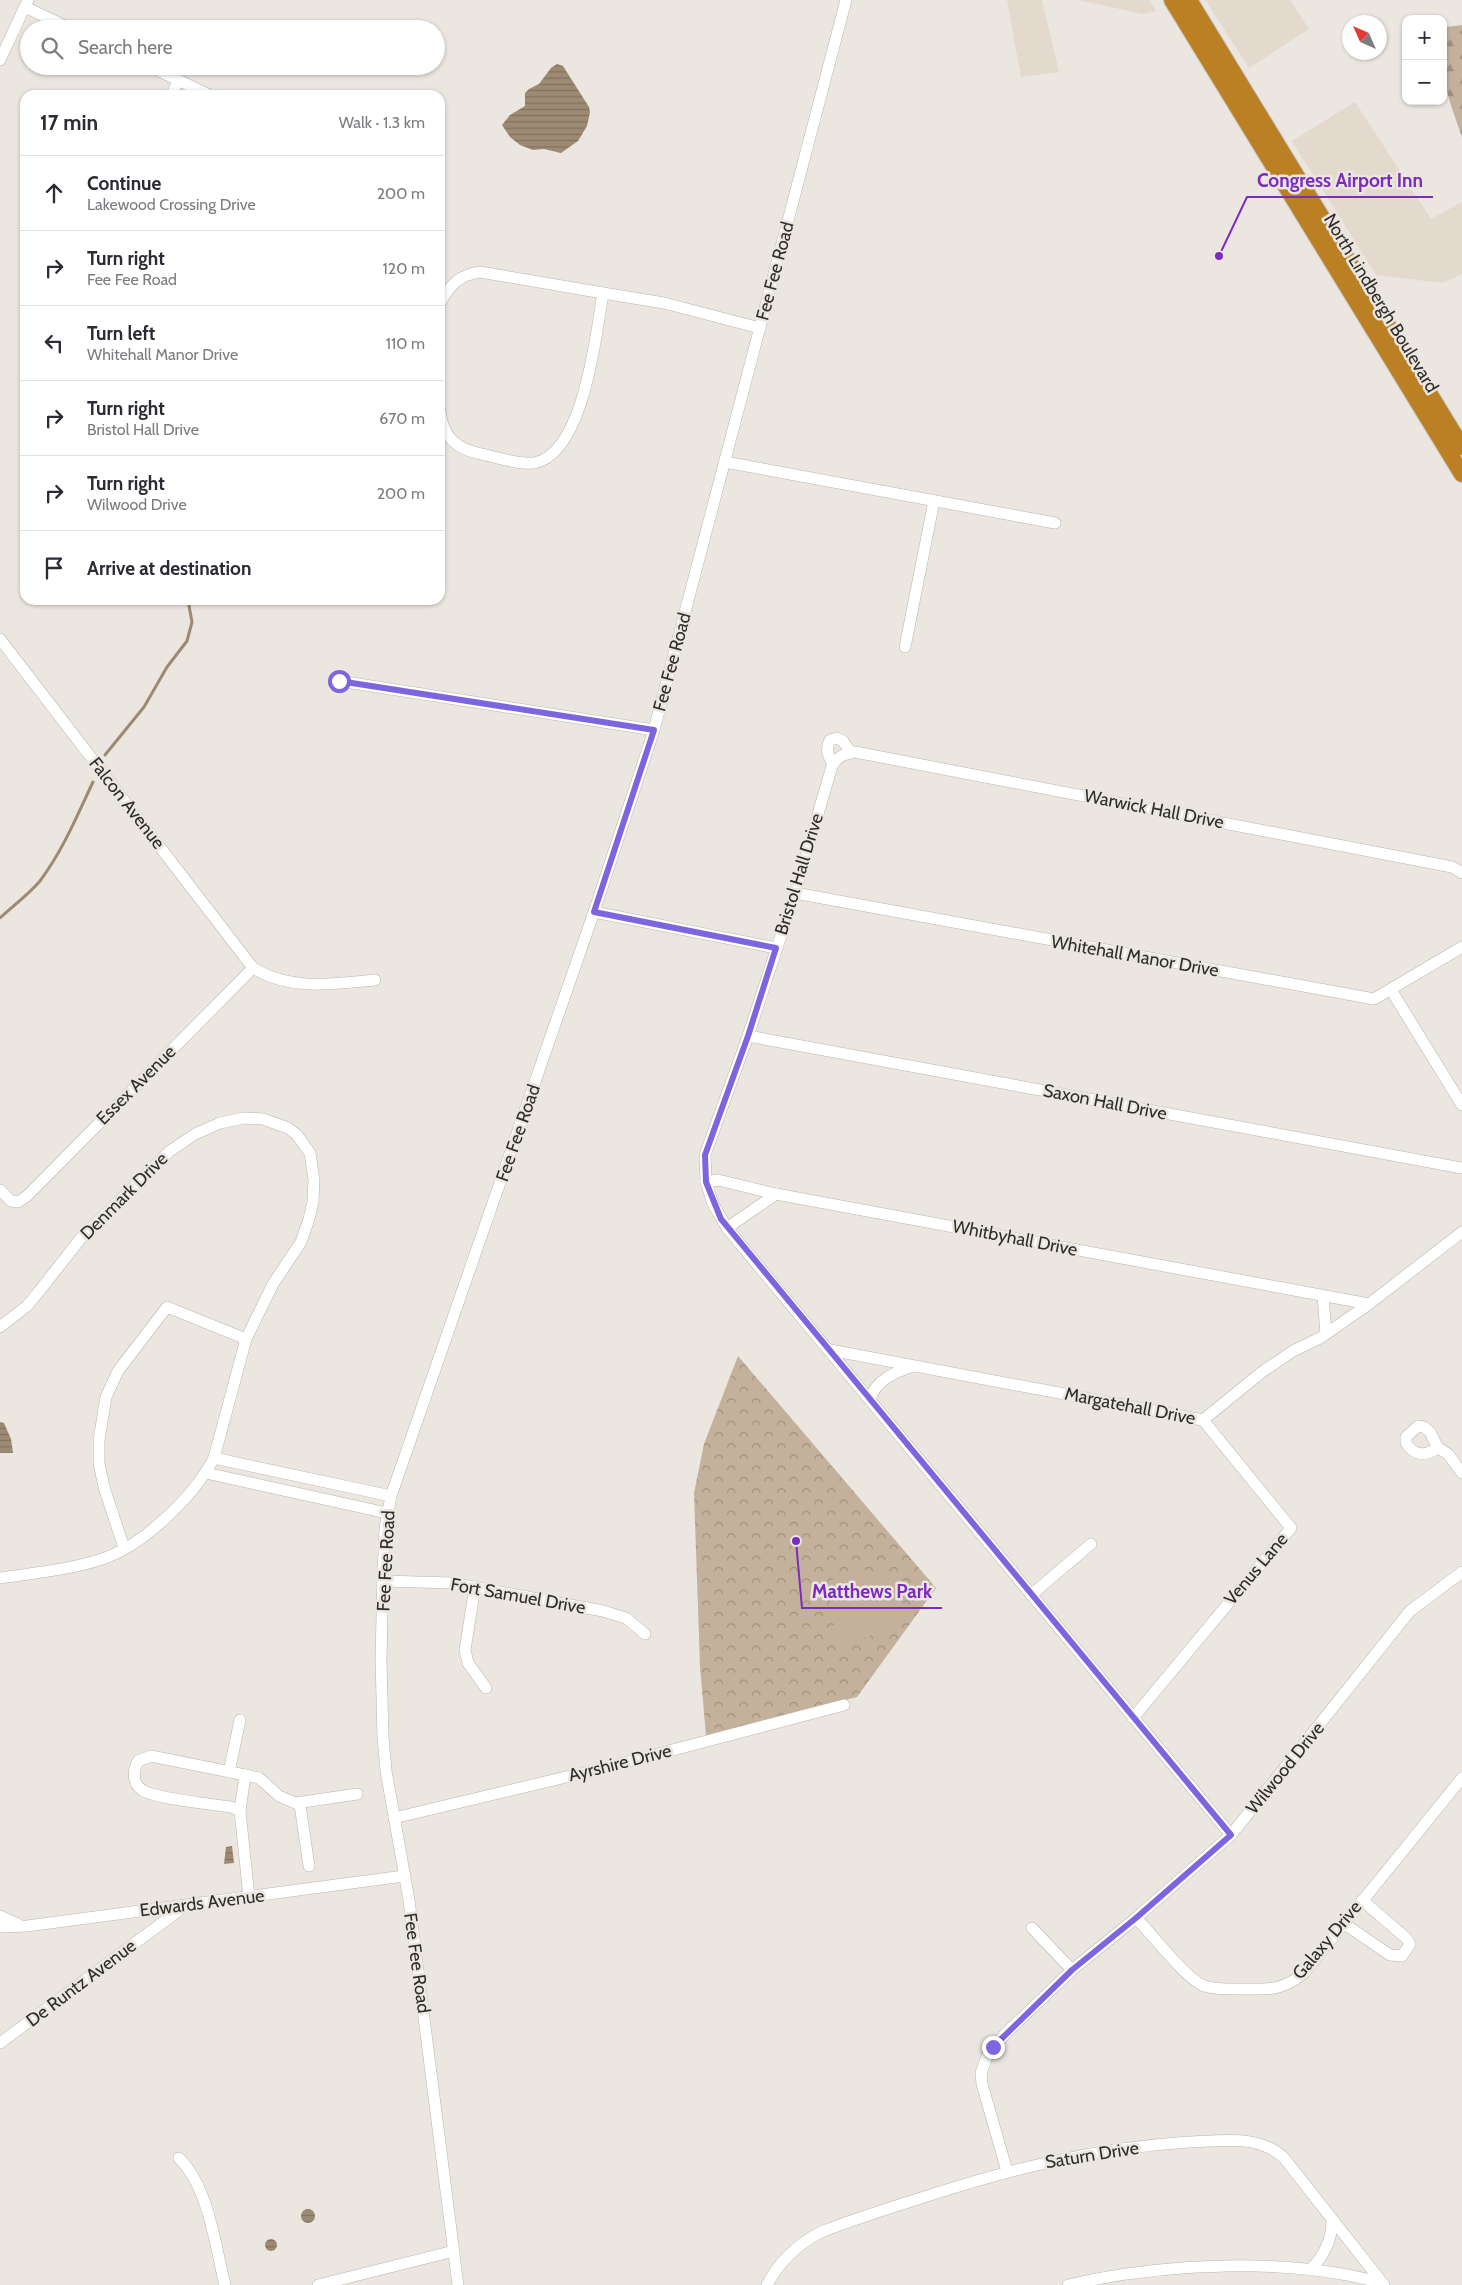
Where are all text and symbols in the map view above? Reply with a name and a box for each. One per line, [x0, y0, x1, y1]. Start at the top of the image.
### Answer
north arrow [1342, 15, 1387, 60]
map controls [1402, 15, 1447, 105]
button: + [1402, 15, 1447, 60]
search box [20, 20, 445, 75]
icon: search [38, 34, 66, 62]
text: Search here [78, 36, 172, 59]
button: − [1402, 60, 1447, 105]
text: 17 min [40, 110, 98, 135]
text: Walk · 1.3 km [339, 113, 425, 132]
callout: Congress Airport Inn [1247, 163, 1433, 197]
text: Congress Airport Inn [1257, 169, 1423, 192]
text: Continue [87, 172, 161, 195]
icon: ahead [40, 179, 68, 207]
text: 200 m [377, 184, 425, 203]
text: Lakewood Crossing Drive [87, 195, 256, 214]
street label: North Lindbergh Boulevard [1319, 210, 1443, 396]
street label: Fee Fee Road [751, 219, 799, 323]
text: Turn right [87, 247, 165, 270]
icon: right [40, 254, 68, 282]
text: 120 m [383, 259, 425, 278]
text: Fee Fee Road [87, 270, 177, 289]
text: Turn left [87, 322, 155, 345]
icon: left [40, 329, 68, 357]
text: 110 m [386, 334, 425, 353]
text: Whitehall Manor Drive [87, 345, 238, 364]
text: Turn right [87, 397, 165, 420]
icon: right [40, 404, 68, 432]
text: 670 m [379, 409, 425, 428]
text: Bristol Hall Drive [87, 420, 199, 439]
text: Turn right [87, 472, 165, 495]
icon: right [40, 479, 68, 507]
text: 200 m [377, 484, 425, 503]
text: Wilwood Drive [87, 495, 187, 514]
icon: arrive [40, 554, 68, 582]
text: Arrive at destination [87, 557, 251, 580]
street label: Fee Fee Road [648, 610, 696, 714]
route start [328, 670, 351, 693]
street label: Falcon Avenue [84, 753, 170, 853]
street label: Warwick Hall Drive [1082, 785, 1226, 833]
street label: Bristol Hall Drive [770, 811, 828, 937]
street label: Whitehall Manor Drive [1049, 930, 1221, 982]
street label: Essex Avenue [92, 1041, 180, 1129]
street label: Saxon Hall Drive [1041, 1079, 1169, 1125]
street label: Fee Fee Road [491, 1082, 545, 1184]
street label: Denmark Drive [76, 1148, 172, 1244]
street label: Whitbyhall Drive [951, 1215, 1079, 1261]
street label: Margatehall Drive [1063, 1383, 1197, 1429]
street label: Fee Fee Road [372, 1510, 400, 1612]
street label: Venus Lane [1220, 1529, 1292, 1609]
street label: Fort Samuel Drive [449, 1573, 587, 1619]
callout: Matthews Park [802, 1574, 942, 1608]
text: Matthews Park [812, 1580, 933, 1603]
street label: Wilwood Drive [1241, 1718, 1329, 1818]
street label: Ayrshire Drive [566, 1740, 674, 1786]
street label: Edwards Avenue [138, 1884, 266, 1922]
street label: Galaxy Drive [1288, 1896, 1366, 1984]
street label: Fee Fee Road [399, 1911, 435, 2015]
street label: De Runtz Avenue [22, 1935, 140, 2031]
route end [982, 2036, 1005, 2059]
street label: Saturn Drive [1044, 2137, 1140, 2173]

